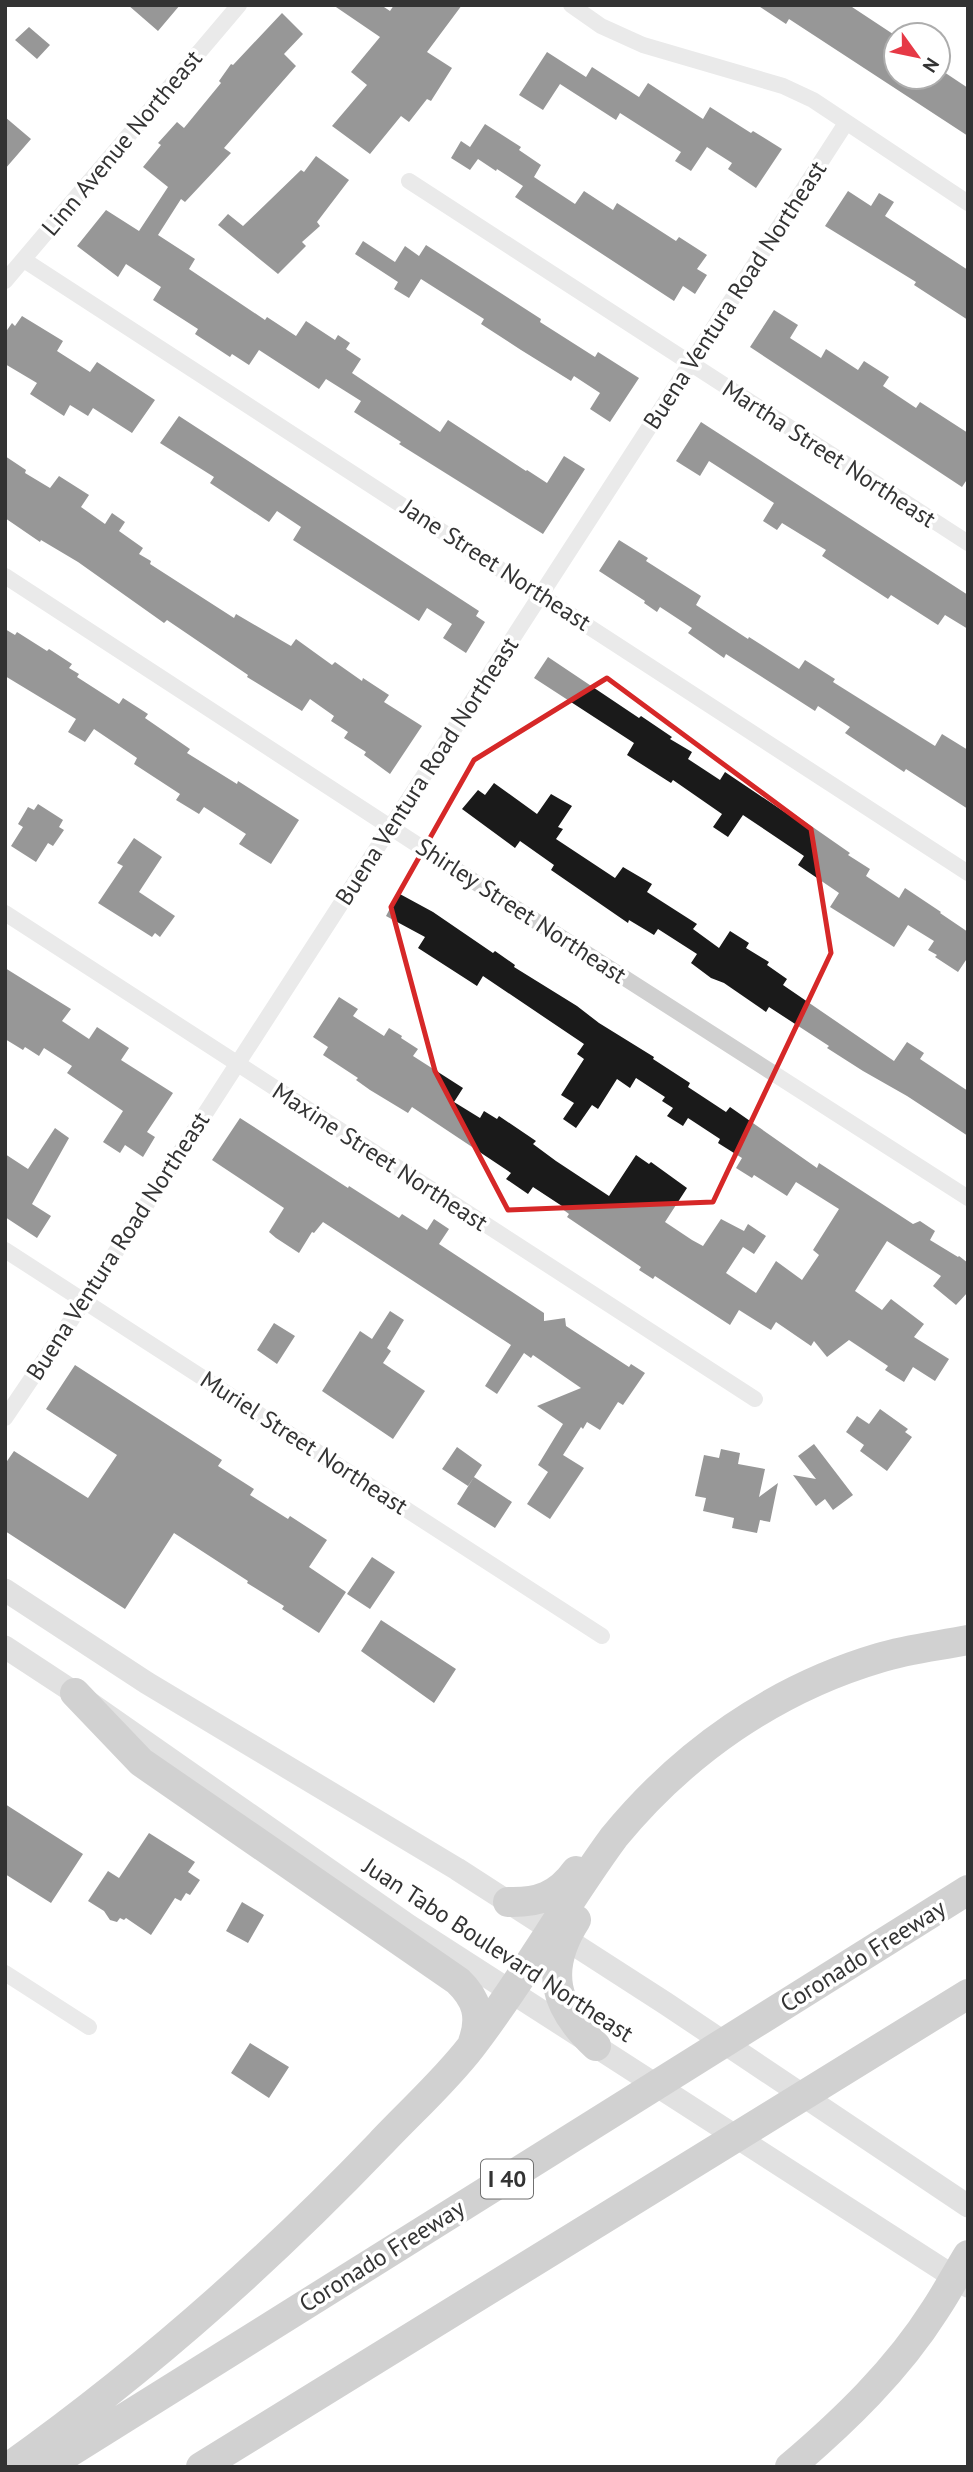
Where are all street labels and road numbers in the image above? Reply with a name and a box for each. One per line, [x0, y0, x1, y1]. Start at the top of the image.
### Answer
street label: Linn Avenue Northeast [35, 43, 209, 242]
street label: Buena Ventura Road Northeast [636, 155, 833, 435]
street label: Martha Street Northeast [717, 373, 942, 534]
street label: Jane Street Northeast [395, 491, 597, 637]
street label: Buena Ventura Road Northeast [328, 631, 525, 911]
street label: Shirley Street Northeast [410, 831, 632, 990]
street label: Maxine Street Northeast [267, 1075, 494, 1238]
street label: Buena Ventura Road Northeast [19, 1106, 216, 1386]
street label: Muriel Street Northeast [195, 1364, 414, 1521]
street label: Juan Tabo Boulevard Northeast [356, 1850, 639, 2049]
street label: Coronado Freeway [774, 1892, 951, 2019]
road number: I 40 [481, 2160, 533, 2198]
street label: Coronado Freeway [293, 2192, 470, 2319]

